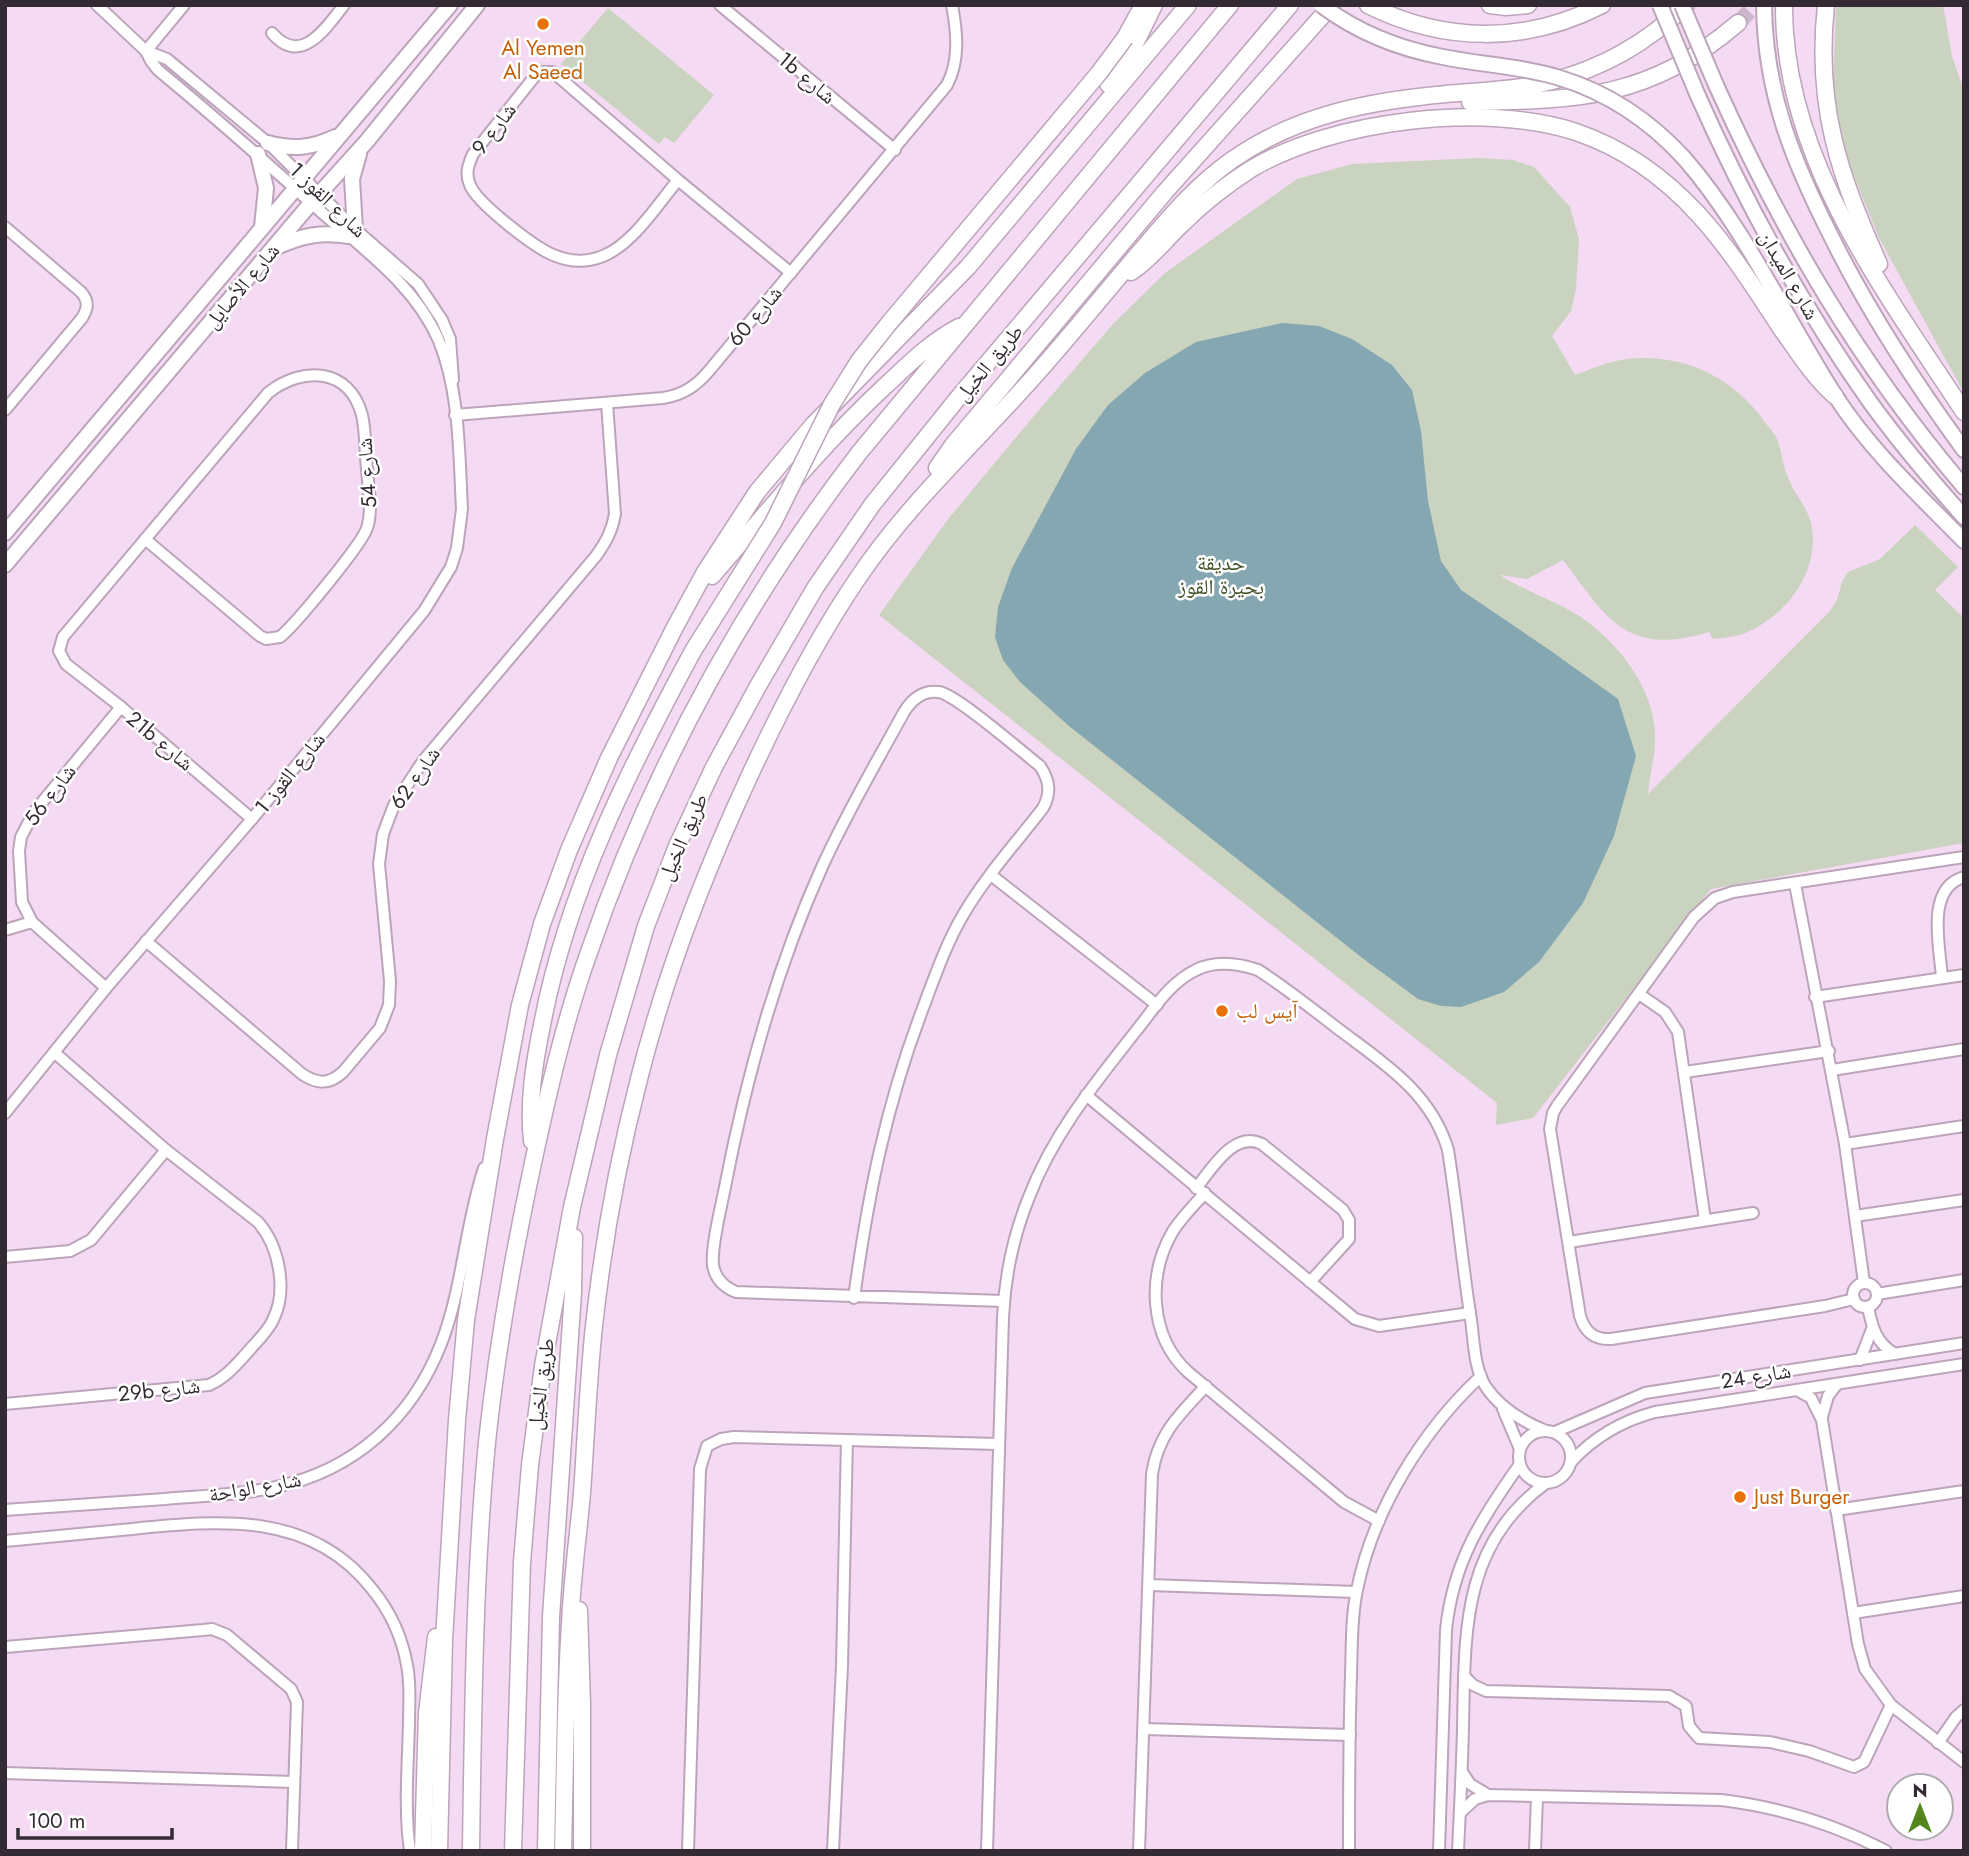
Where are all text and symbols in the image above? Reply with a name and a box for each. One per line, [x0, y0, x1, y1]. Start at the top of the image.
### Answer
marker: Al Yemen Al Saeed [535, 16, 551, 32]
place label: Al Yemen Al Saeed [501, 33, 585, 87]
street label: 1b شارع [771, 45, 843, 111]
street label: شارع 9 [464, 97, 524, 161]
street label: شارع القوز 1 [283, 155, 373, 245]
street label: شارع الميدان [1751, 225, 1827, 325]
street label: شارع الأصايل [197, 237, 287, 335]
street label: شارع 60 [721, 279, 789, 353]
street label: طريق الخيل [948, 318, 1030, 408]
street label: شارع 54 [350, 437, 384, 509]
park label: حديقة بحيرة القوز [1177, 548, 1264, 602]
street label: 21b شارع [120, 704, 200, 778]
street label: شارع القوز 1 [248, 726, 332, 820]
street label: شارع 62 [383, 741, 447, 815]
street label: شارع 56 [17, 758, 83, 832]
street label: طريق الخيل [650, 789, 716, 885]
place label: آيس لب [1236, 996, 1298, 1026]
marker: آيس لب [1214, 1003, 1230, 1019]
street label: طريق الخيل [520, 1336, 562, 1432]
street label: شارع 24 [1719, 1356, 1793, 1396]
street label: 29b شارع [117, 1371, 201, 1409]
street label: شارع الواحة [206, 1464, 304, 1510]
place label: Just Burger [1751, 1482, 1850, 1512]
marker: Just Burger [1732, 1489, 1748, 1505]
north arrow [1885, 1772, 1955, 1842]
text: N [1912, 1777, 1928, 1804]
scale bar [18, 1797, 172, 1841]
text: 100 m [28, 1806, 85, 1836]

